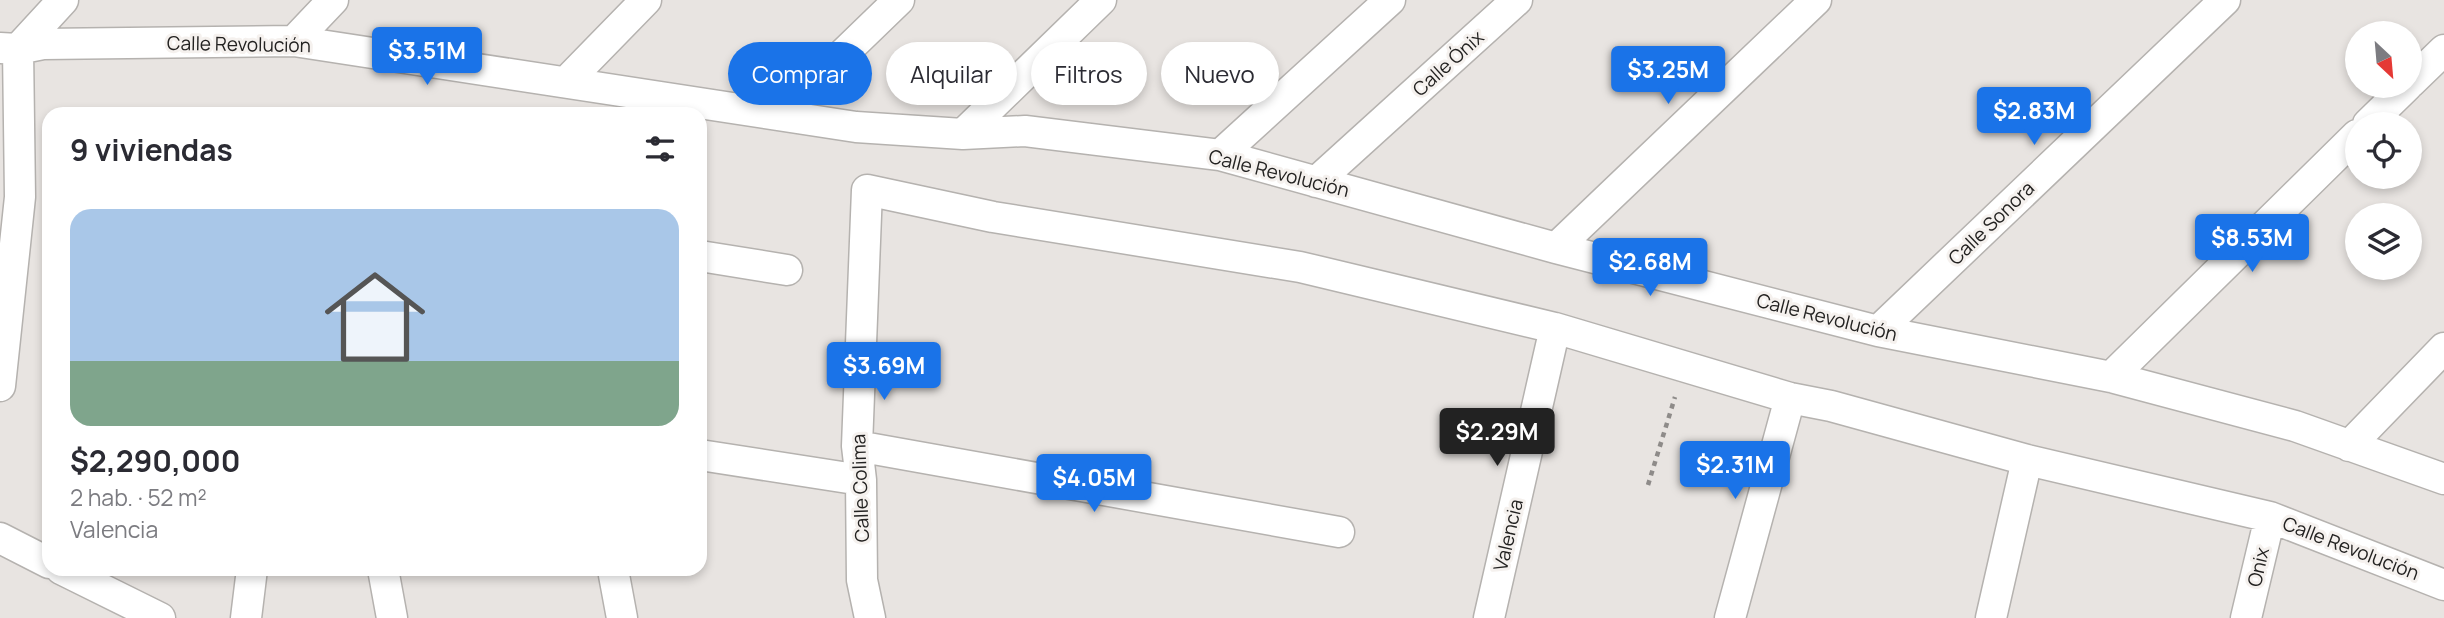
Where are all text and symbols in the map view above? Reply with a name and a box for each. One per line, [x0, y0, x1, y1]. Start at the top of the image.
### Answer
north arrow [2345, 21, 2422, 98]
map controls [2345, 21, 2422, 280]
street label: Calle Ónix [1407, 24, 1489, 102]
pin: $3.51M [370, 28, 484, 87]
street label: Calle Revolución [167, 30, 311, 58]
text: $3.51M [388, 34, 466, 66]
chip: Comprar [728, 42, 872, 105]
chip: Alquilar [886, 42, 1017, 105]
chip: Filtros [1031, 42, 1147, 105]
chip: Nuevo [1161, 42, 1279, 105]
pin: $3.25M [1611, 46, 1725, 106]
text: $3.25M [1627, 53, 1709, 85]
pin: $2.83M [1977, 88, 2091, 147]
text: $2.83M [1993, 94, 2075, 126]
button: locate [2345, 112, 2422, 189]
text: 9 viviendas [70, 129, 233, 170]
icon: filters [641, 130, 679, 168]
street label: Calle Revolución [1206, 143, 1352, 203]
street label: Calle Sonora [1942, 175, 2040, 271]
button: layers [2345, 203, 2422, 280]
pin: $8.53M [2195, 215, 2309, 274]
text: $8.53M [2211, 221, 2293, 253]
pin: $2.68M [1593, 238, 1707, 298]
text: $2.68M [1608, 245, 1692, 277]
icon: home [312, 254, 438, 380]
street label: Calle Revolución [1754, 287, 1900, 347]
pin: $3.69M [827, 342, 941, 402]
text: $3.69M [843, 349, 925, 381]
pin: $2.29M [1440, 408, 1554, 468]
text: $2.29M [1456, 415, 1538, 447]
street label: Calle Colima [845, 433, 875, 543]
text: $2,290,000 [70, 440, 240, 481]
pin: $2.31M [1678, 442, 1792, 501]
text: $2.31M [1696, 448, 1774, 480]
pin: $4.05M [1037, 454, 1151, 514]
text: $4.05M [1052, 461, 1136, 493]
text: 2 hab. · 52 m² [70, 481, 207, 513]
street label: Valencia [1487, 497, 1529, 573]
street label: Calle Revolución [2279, 510, 2423, 586]
text: Valencia [70, 513, 158, 545]
street label: Onix [2241, 545, 2275, 589]

